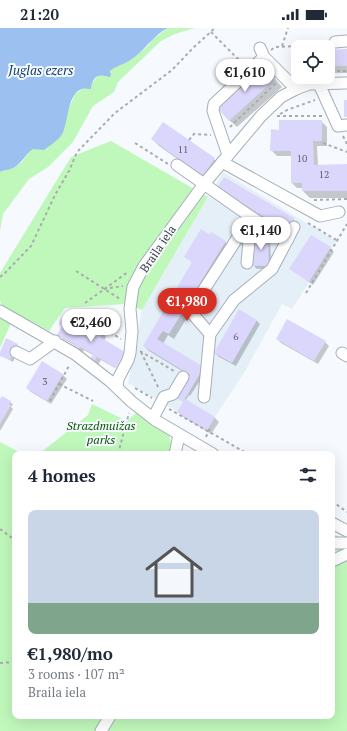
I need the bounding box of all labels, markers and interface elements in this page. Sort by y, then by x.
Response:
text: 21:20 [20,4,59,24]
map controls [291,40,335,84]
button: locate [291,40,335,84]
pin: €1,610 [212,59,278,93]
water label: Juglas ezers [8,61,74,79]
text: €1,610 [225,63,265,81]
house number: 11 [178,143,188,156]
house number: 10 [297,152,307,165]
house number: 12 [319,168,329,181]
pin: €1,140 [228,217,294,251]
text: €1,140 [241,221,281,239]
street label: Braila iela [136,222,179,275]
pin: €1,980 [154,288,220,322]
text: €1,980 [167,292,207,310]
pin: €2,460 [58,309,124,343]
text: €2,460 [71,313,111,331]
house number: 6 [233,330,239,343]
house number: 3 [42,375,48,388]
park label: Strazdmuižas parks [66,418,136,447]
text: 4 homes [28,464,96,487]
icon: filters [297,464,319,486]
icon: home [138,536,210,608]
text: €1,980/mo [28,642,113,665]
text: 3 rooms · 107 m² [28,665,125,683]
text: Braila iela [28,683,86,701]

